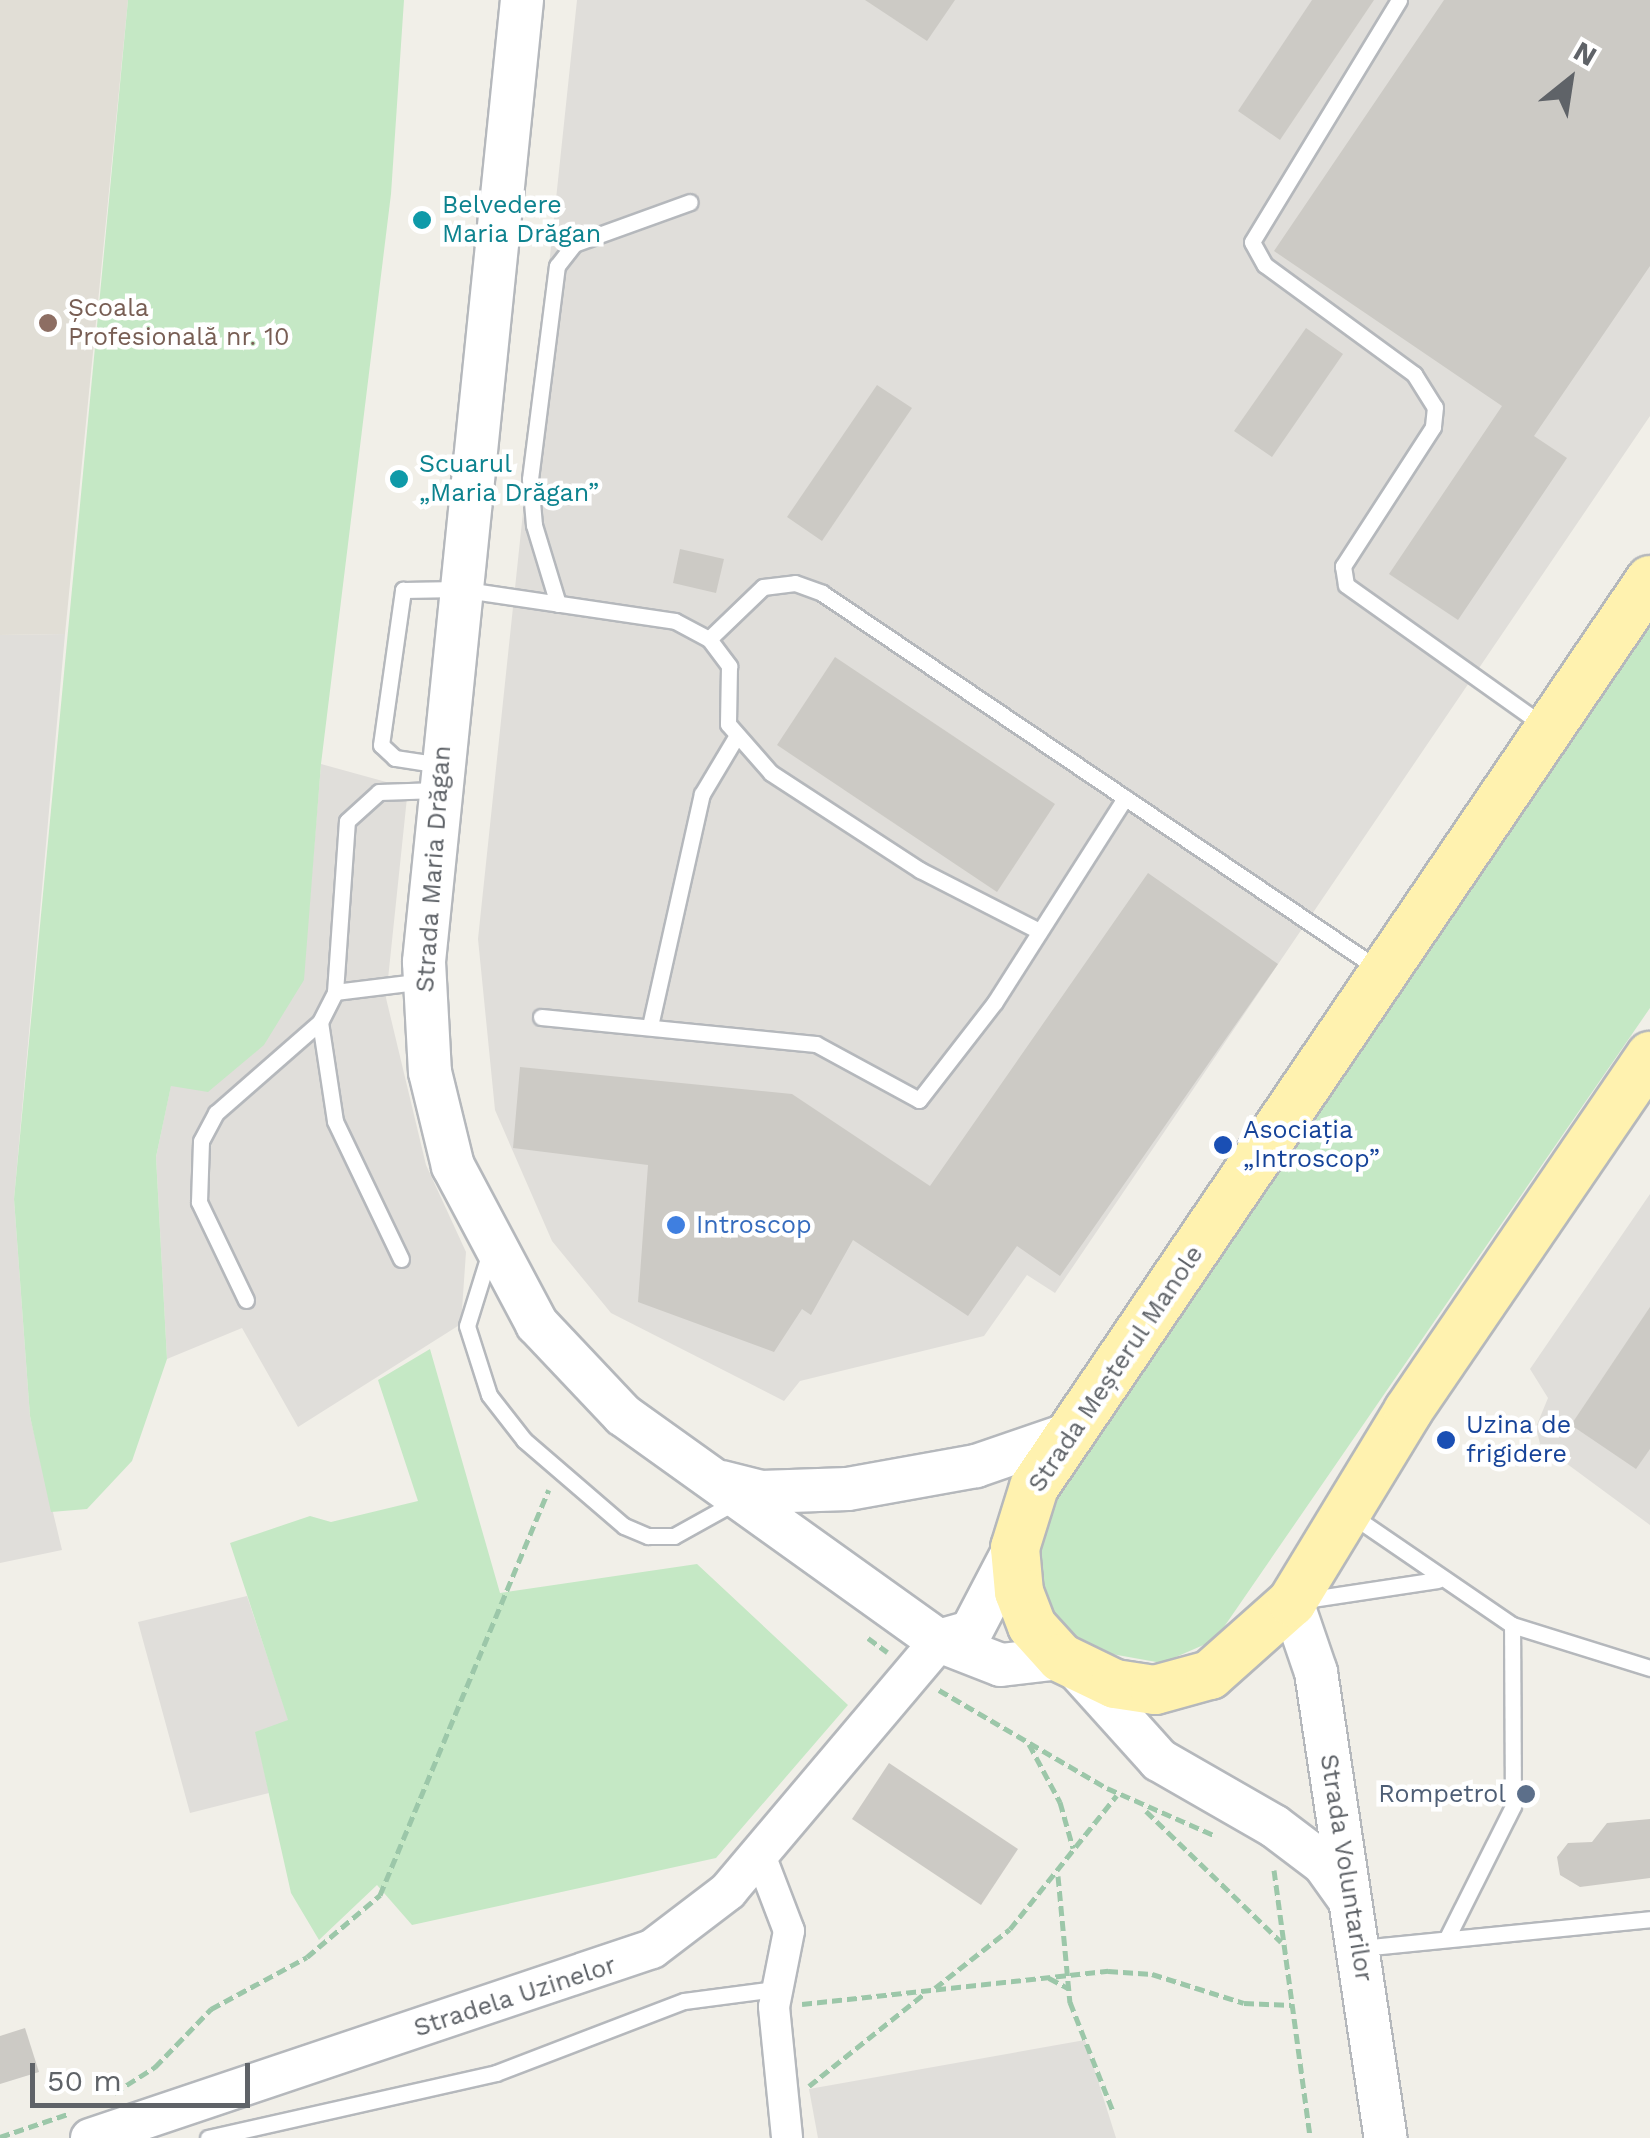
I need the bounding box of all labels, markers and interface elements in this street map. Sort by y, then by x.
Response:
north arrow [1520,30,1620,130]
text: N [1568,34,1602,73]
place label: Belvedere Maria Drăgan [442,191,602,250]
marker: Belvedere Maria Drăgan [411,209,433,231]
place label: Școala Profesională nr. 10 [68,294,291,353]
marker: Școala Profesională nr. 10 [37,312,59,334]
place label: Scuarul „Maria Drăgan” [419,450,600,509]
marker: Scuarul „Maria Drăgan” [388,468,410,490]
street label: Strada Maria Drăgan [410,744,458,994]
place label: Asociația „Introscop” [1243,1116,1380,1175]
marker: Asociația „Introscop” [1212,1134,1234,1156]
place label: Introscop [696,1210,812,1240]
marker: Introscop [665,1214,687,1236]
street label: Strada Meșterul Manole [1022,1239,1210,1499]
place label: Uzina de frigidere [1466,1411,1572,1470]
marker: Uzina de frigidere [1435,1429,1457,1451]
street label: Strada Voluntarilor [1313,1751,1379,1985]
place label: Rompetrol [1378,1779,1506,1809]
marker: Rompetrol [1515,1783,1537,1805]
street label: Stradela Uzinelor [410,1950,620,2044]
scale bar [35,2043,255,2105]
text: 50 m [47,2063,122,2098]

